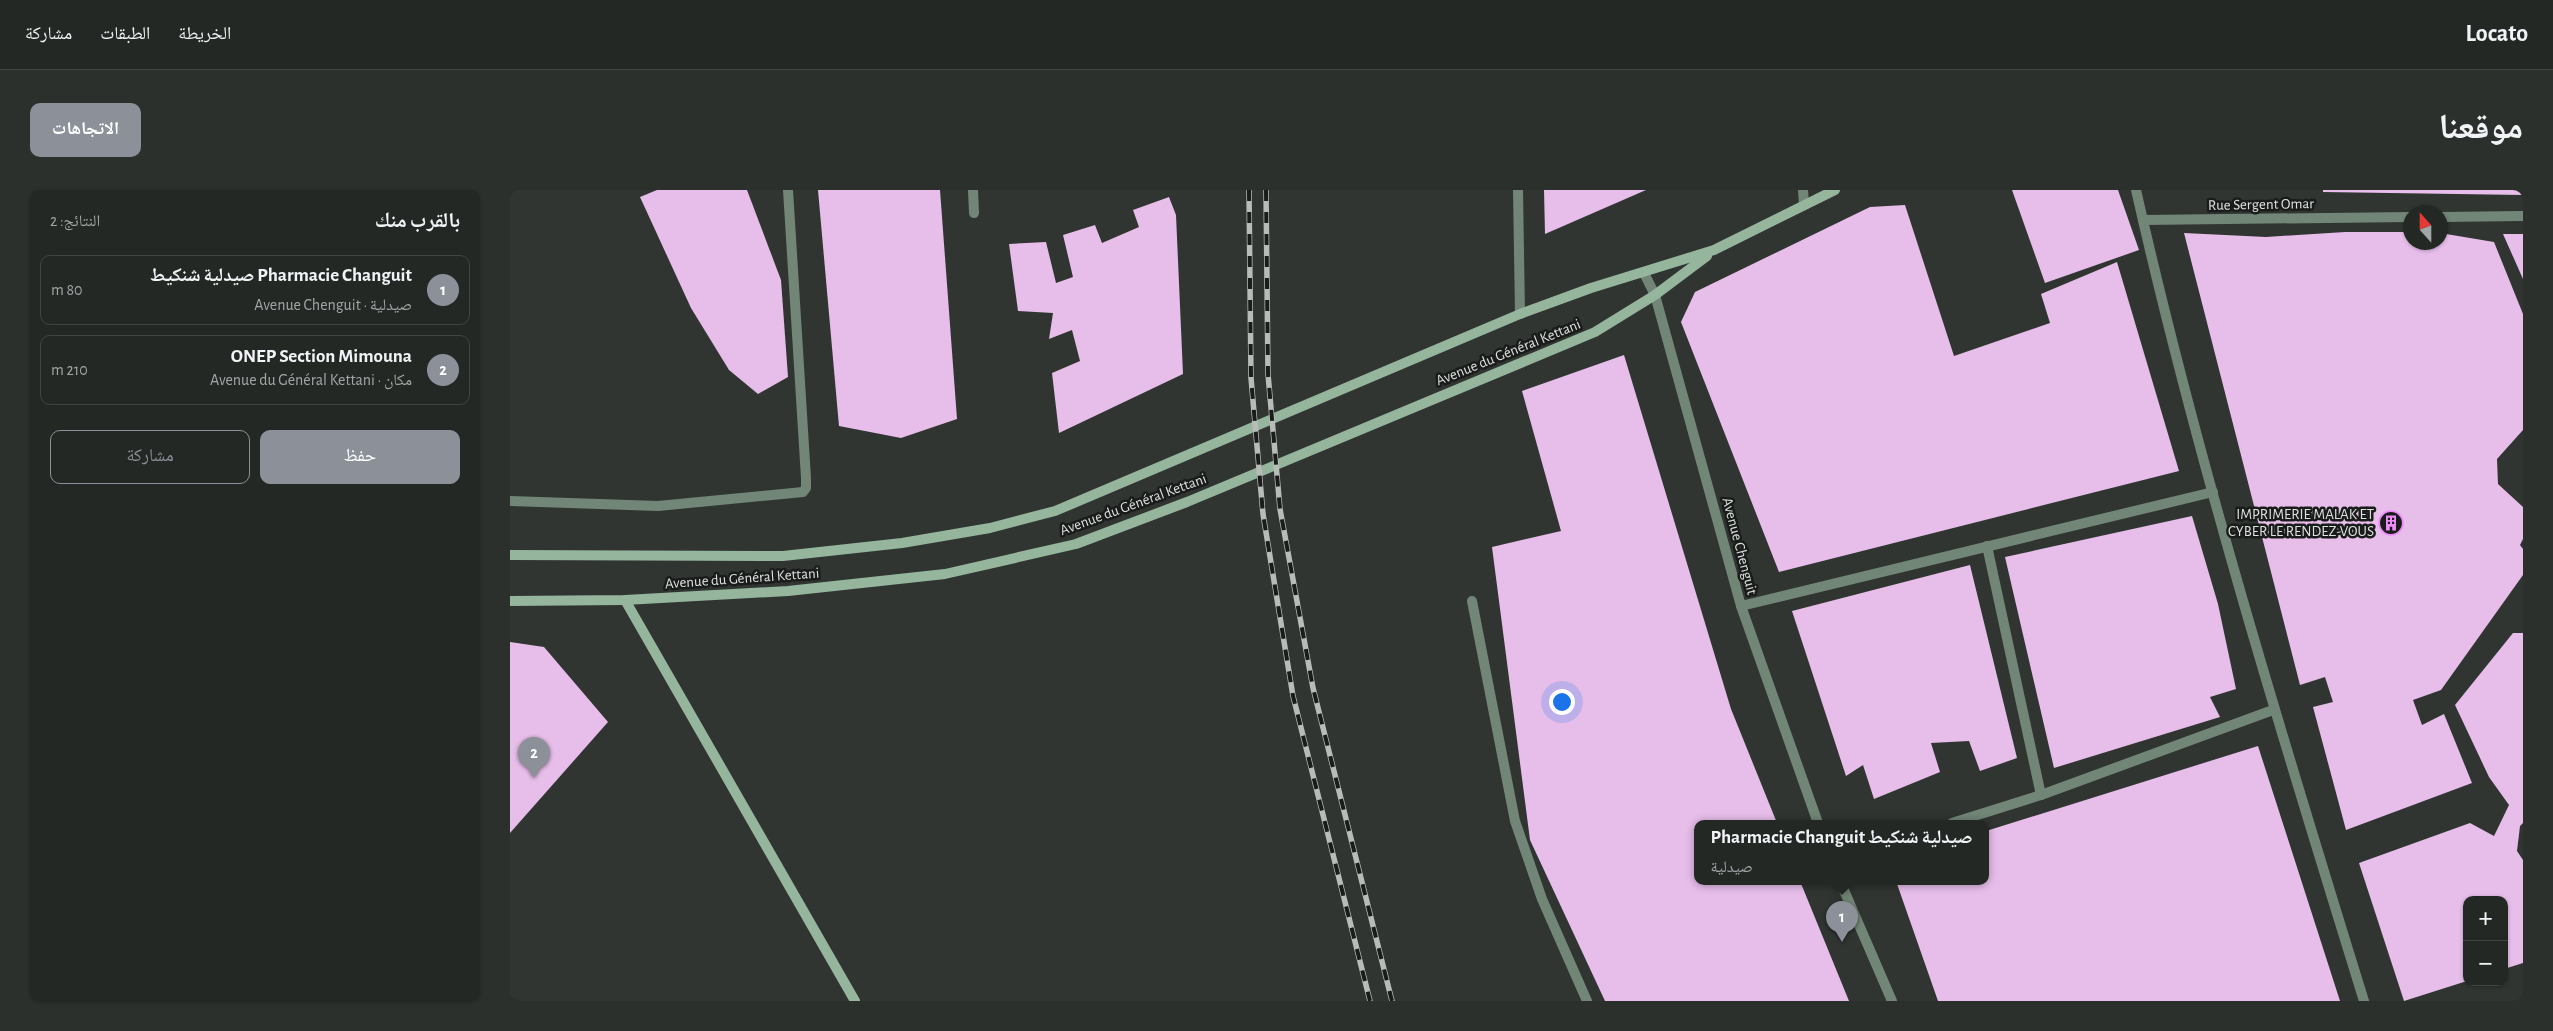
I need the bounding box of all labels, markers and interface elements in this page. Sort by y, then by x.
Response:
text: Locato [2466,22,2528,46]
text: مشاركة [25,25,72,43]
text: الطبقات [100,25,150,43]
text: الخريطة [178,25,231,43]
button: الاتجاهات [30,103,141,157]
text: موقعنا [2438,110,2523,145]
street label: Rue Sergent Omar [2208,196,2314,213]
north arrow [2403,205,2448,250]
text: بالقرب منك [375,210,460,231]
text: النتائج: 2 [50,213,100,229]
text: Pharmacie Changuit صيدلية شنكيط [150,266,412,285]
text: 80 m [51,282,83,298]
text: 1 [440,282,446,298]
text: صيدلية · Avenue Chenguit [254,297,412,313]
street label: Avenue du Général Kettani [1434,317,1583,388]
text: ONEP Section Mimouna [231,347,412,366]
text: 210 m [51,362,88,378]
text: 2 [439,362,447,378]
text: مكان · Avenue du Général Kettani [210,372,412,388]
button: مشاركة [50,430,250,484]
button: حفظ [260,430,460,484]
street label: Avenue du Général Kettani [1058,471,1208,538]
street label: Avenue Chenguit [1719,496,1760,596]
place label: IMPRIMERIE MALAK ET CYBER LE RENDEZ-VOUS [2228,507,2375,539]
building icon: IMPRIMERIE MALAK ET CYBER LE RENDEZ-VOUS [2378,510,2404,536]
street label: Avenue du Général Kettani [664,566,820,591]
your location [1549,689,1575,715]
pin: 2 [518,737,550,778]
popup [1694,820,1989,885]
text: Pharmacie Changuit صيدلية شنكيط [1710,828,1973,847]
text: صيدلية [1710,859,1753,875]
map controls [2463,896,2508,986]
button: + [2463,896,2508,941]
pin: 1 [1826,901,1858,942]
button: − [2463,941,2508,986]

